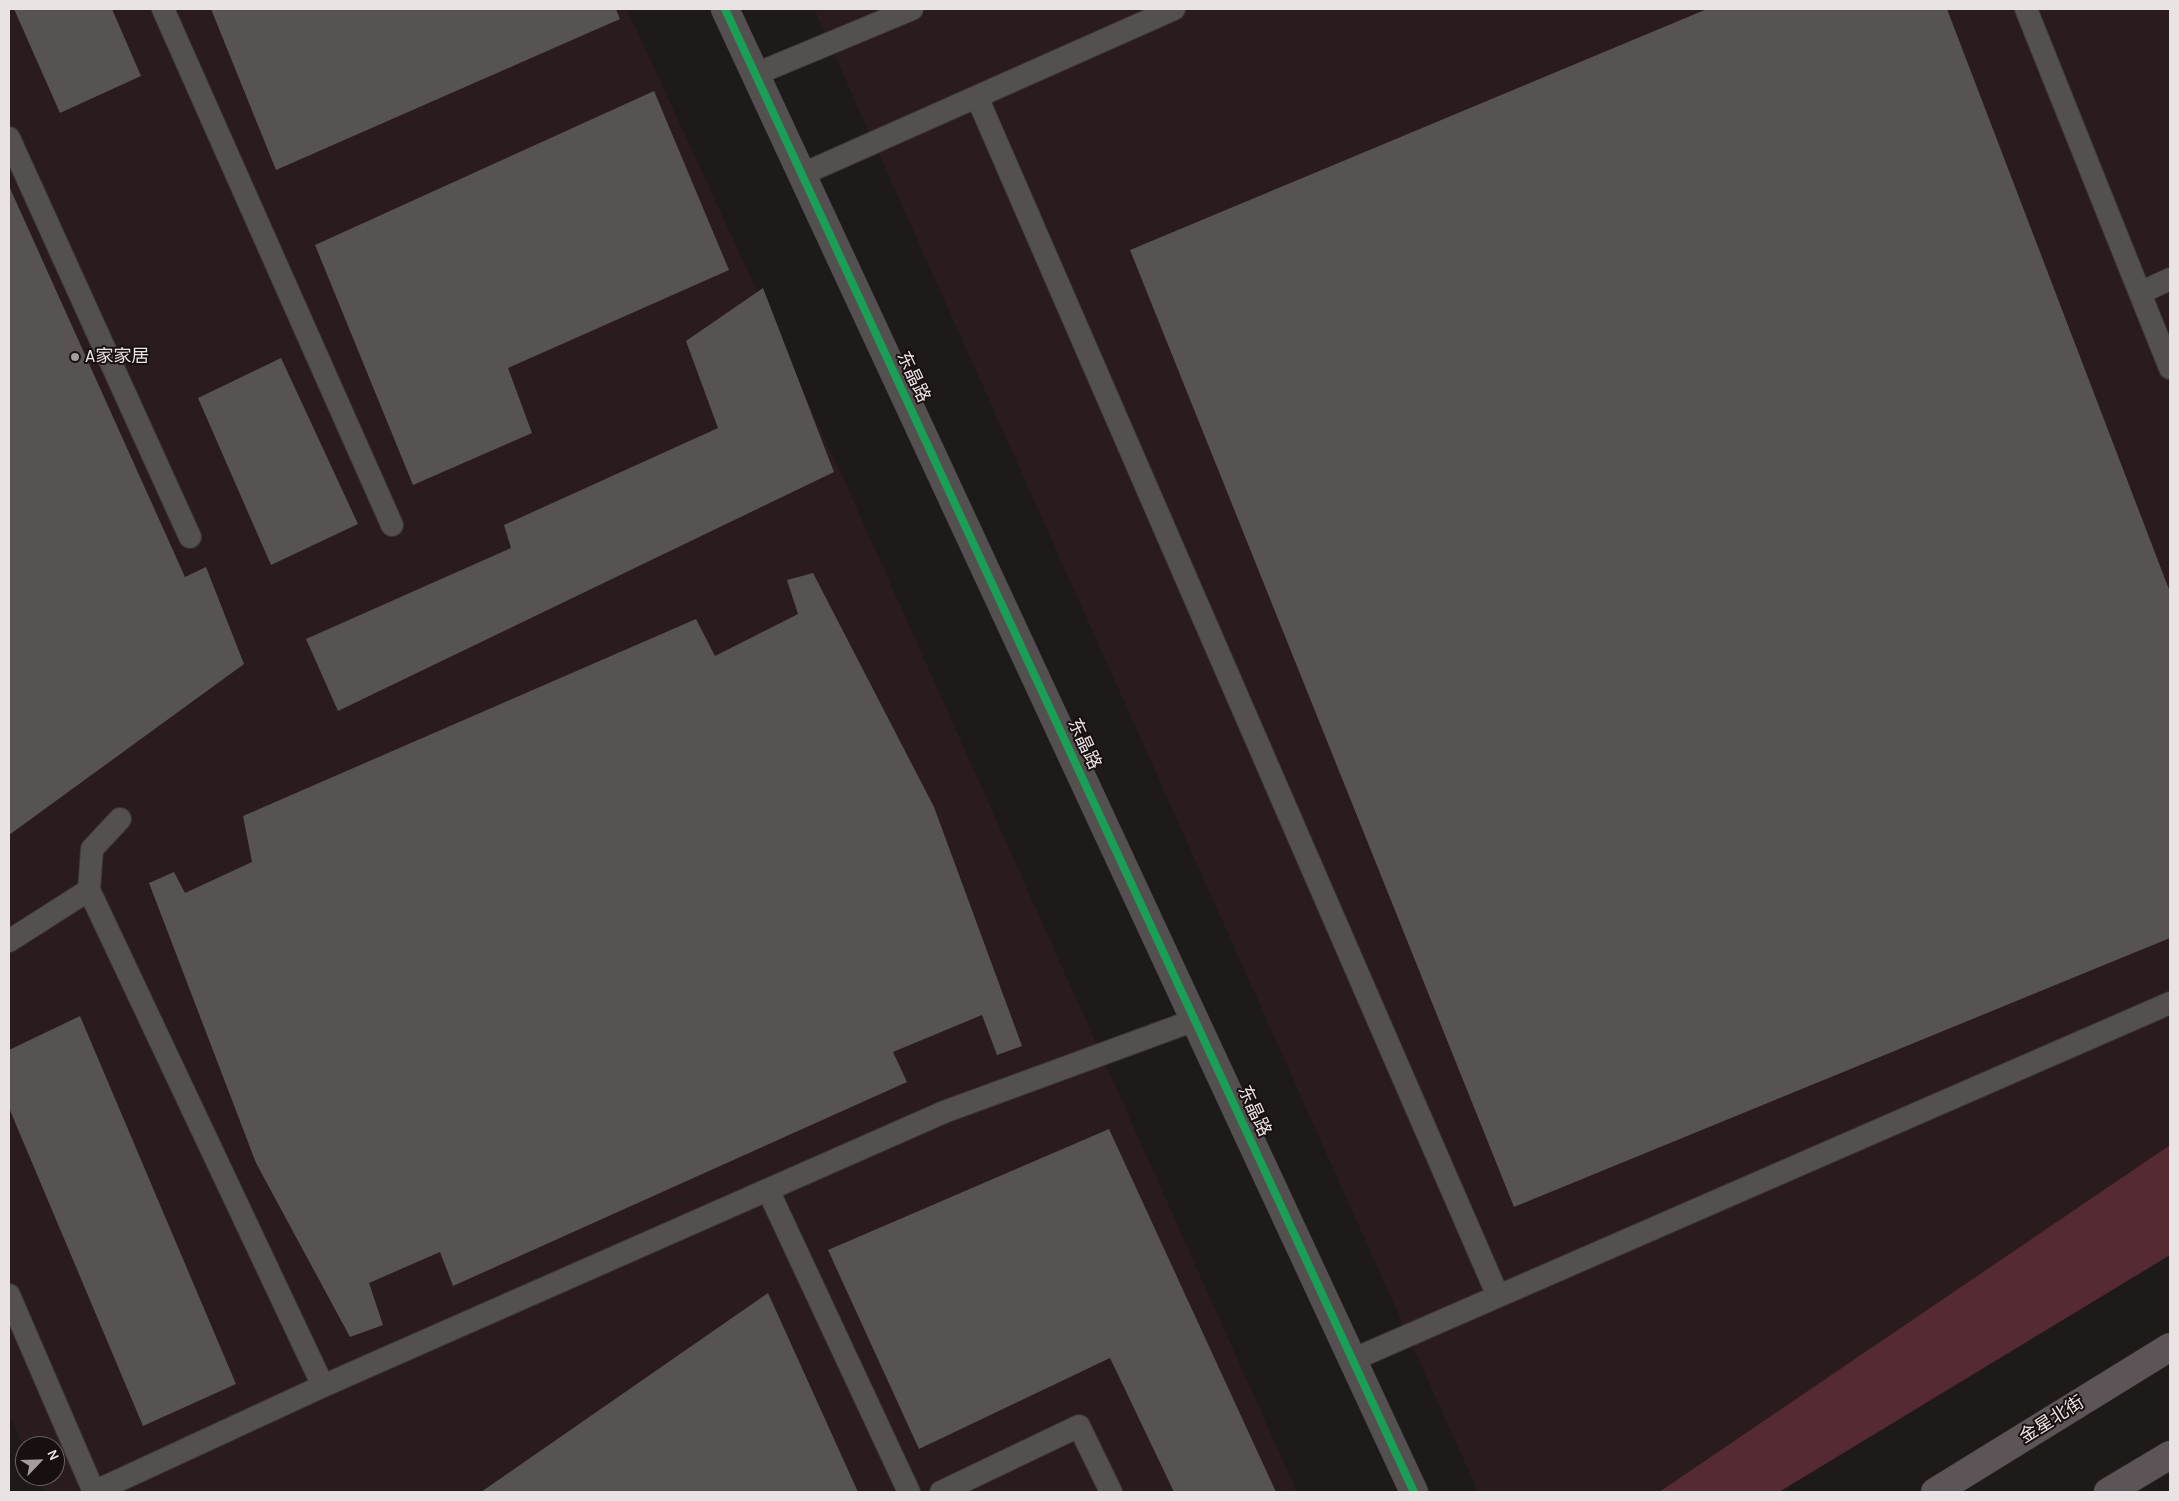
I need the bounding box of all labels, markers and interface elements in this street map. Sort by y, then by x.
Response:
place label: A家家居 [85,346,149,368]
street label: 东晶路 [892,348,934,406]
marker: A家家居 [69,351,81,363]
street label: 东晶路 [1063,715,1105,773]
street label: 东晶路 [1233,1082,1275,1140]
street label: 金星北街 [2016,1392,2088,1448]
north arrow [15,1436,65,1486]
text: N [43,1447,63,1463]

